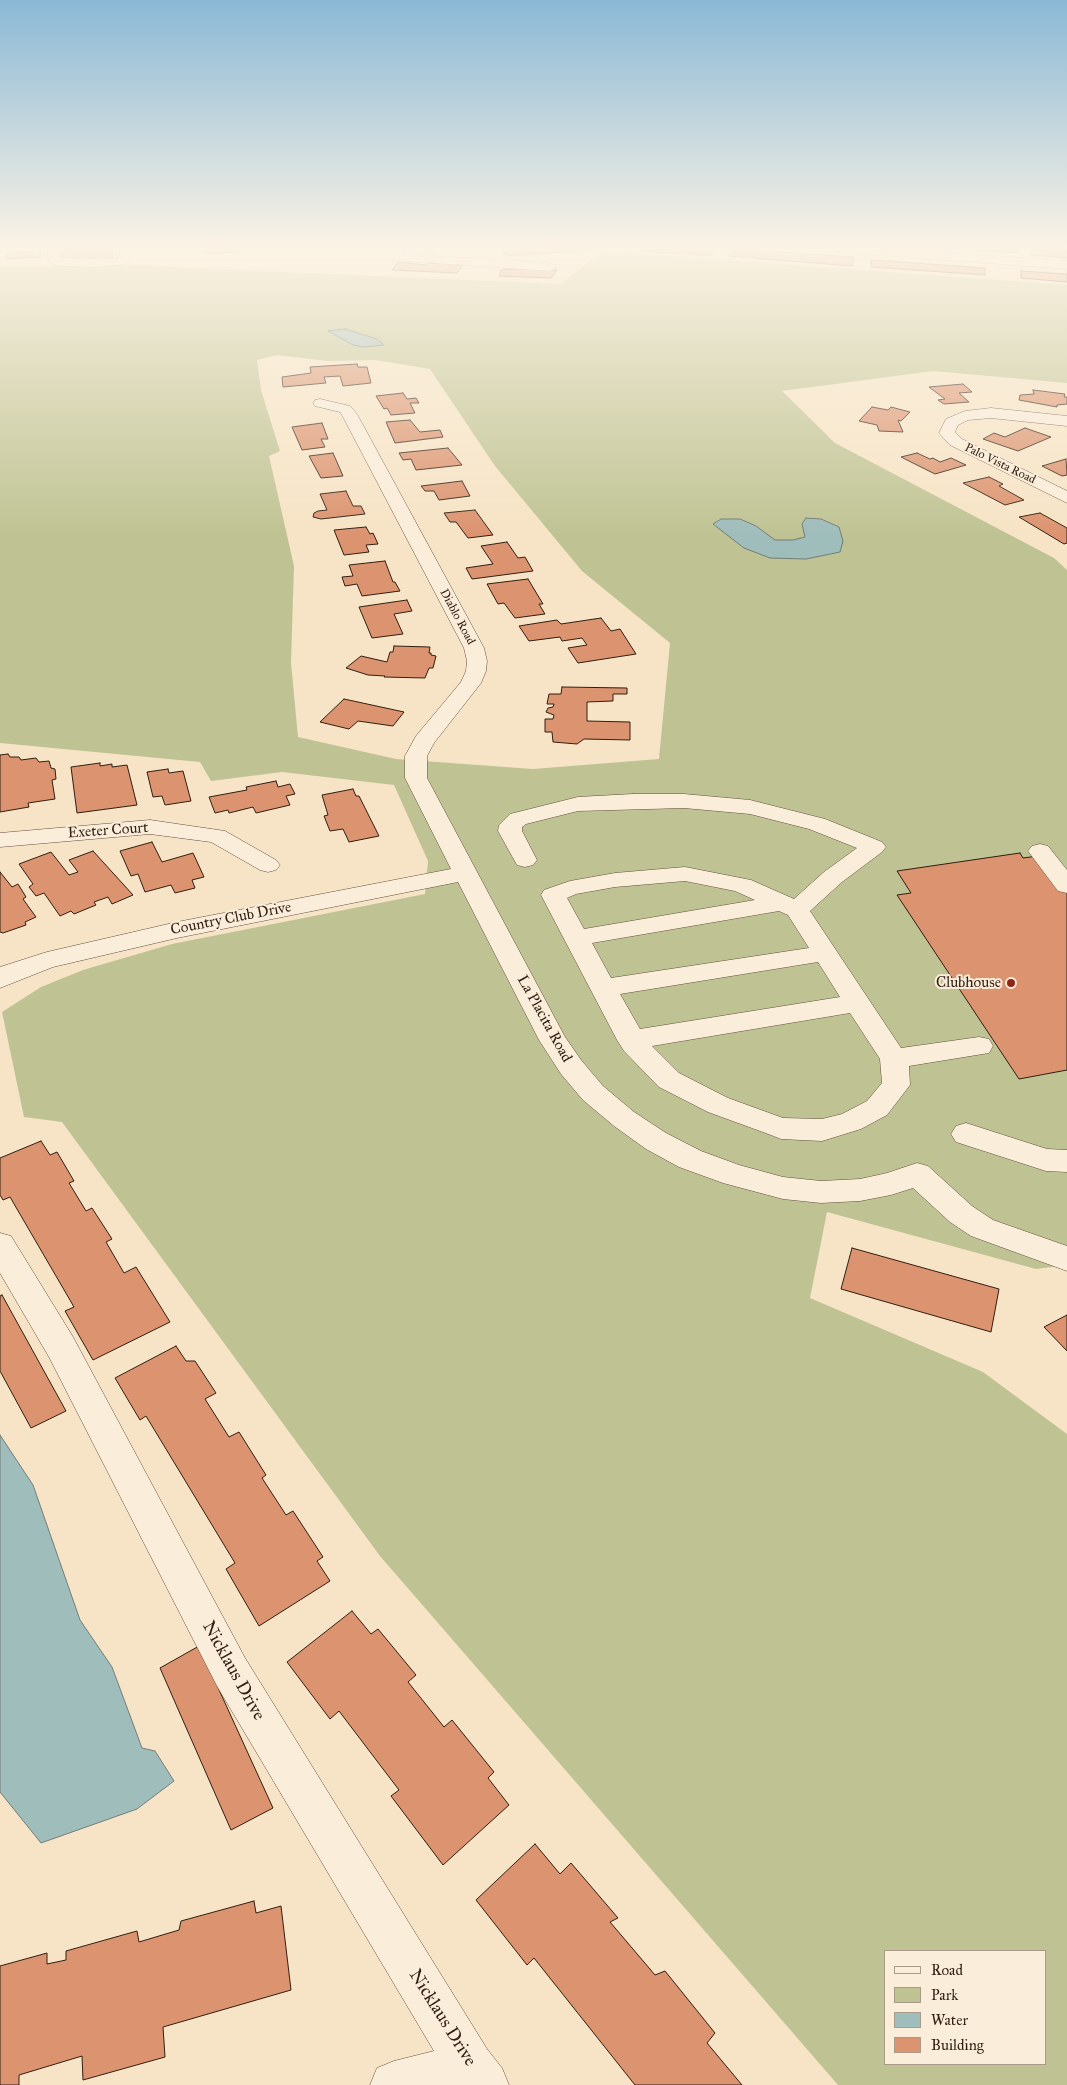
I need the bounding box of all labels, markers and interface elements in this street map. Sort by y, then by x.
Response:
street label: Palo Vista Road [962,441,1038,487]
street label: Diablo Road [436,587,478,647]
street label: Exeter Court [67,819,149,843]
street label: Country Club Drive [169,898,293,940]
street label: La Placita Road [513,972,575,1066]
place label: Clubhouse [936,974,1001,992]
marker: Clubhouse [1005,977,1017,989]
street label: Nicklaus Drive [197,1618,269,1724]
legend [884,1950,1047,2065]
text: Road [931,1961,963,1979]
street label: Nicklaus Drive [404,1966,480,2070]
text: Park [931,1986,958,2004]
text: Water [931,2011,968,2029]
text: Building [931,2036,984,2054]

